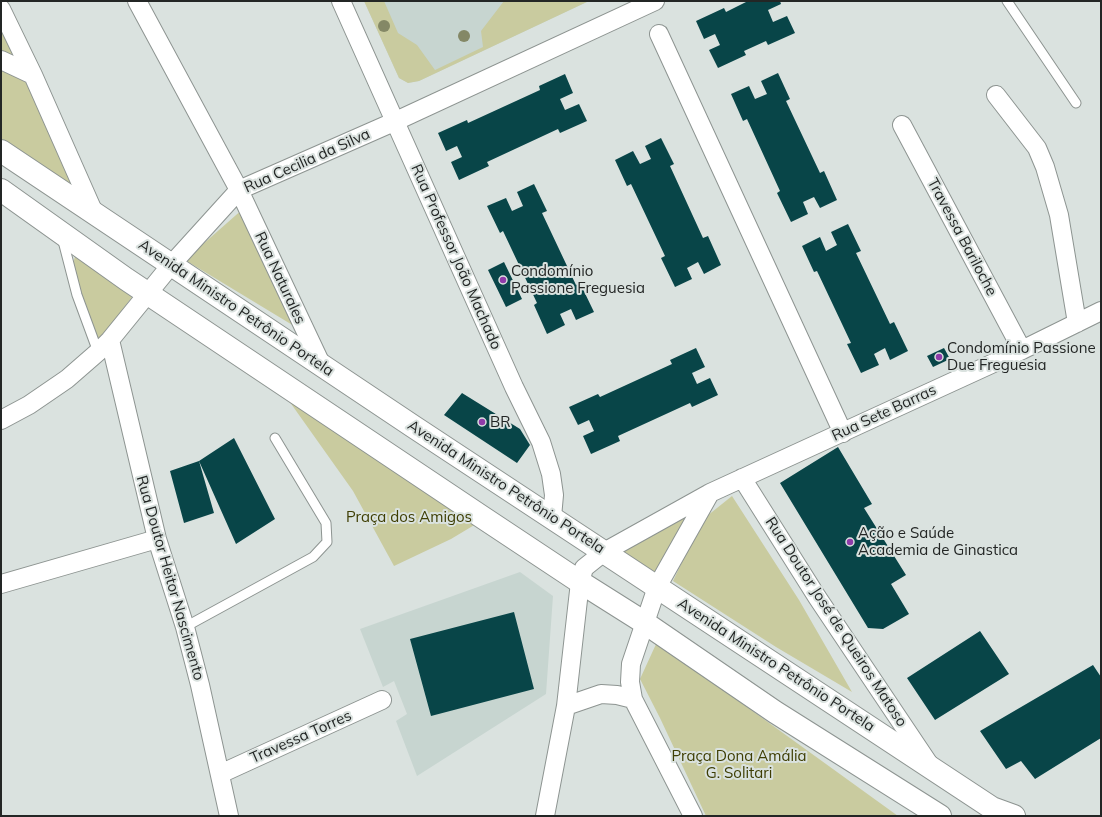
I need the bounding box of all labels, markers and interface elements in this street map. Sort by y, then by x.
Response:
street label: Rua Cecilia da Silva [241,125,373,197]
street label: Rua Professor João Machado [407,162,505,352]
street label: Travessa Bariloche [923,175,1001,299]
street label: Rua Naturales [251,229,309,327]
street label: Avenida Ministro Petrônio Portela [135,236,337,380]
place label: Condomínio Passione Freguesia [511,262,645,297]
marker: Condomínio Passione Freguesia [498,275,508,285]
place label: Condomínio Passione Due Freguesia [947,339,1096,374]
marker: Condomínio Passione Due Freguesia [934,352,944,362]
street label: Rua Sete Barras [829,381,939,445]
place label: BR [490,413,511,431]
street label: Avenida Ministro Petrônio Portela [404,416,608,558]
marker: BR [477,417,487,427]
street label: Rua Doutor Heitor Nascimento [132,473,208,683]
park label: Praça dos Amigos [346,508,472,526]
street label: Rua Doutor José de Queiros Matoso [761,514,911,730]
place label: Ação e Saúde Academia de Ginastica [858,524,1018,559]
marker: Ação e Saúde Academia de Ginastica [845,537,855,547]
street label: Avenida Ministro Petrônio Portela [674,594,878,736]
street label: Travessa Torres [248,707,354,767]
park label: Praça Dona Amália G. Solitari [671,747,807,782]

